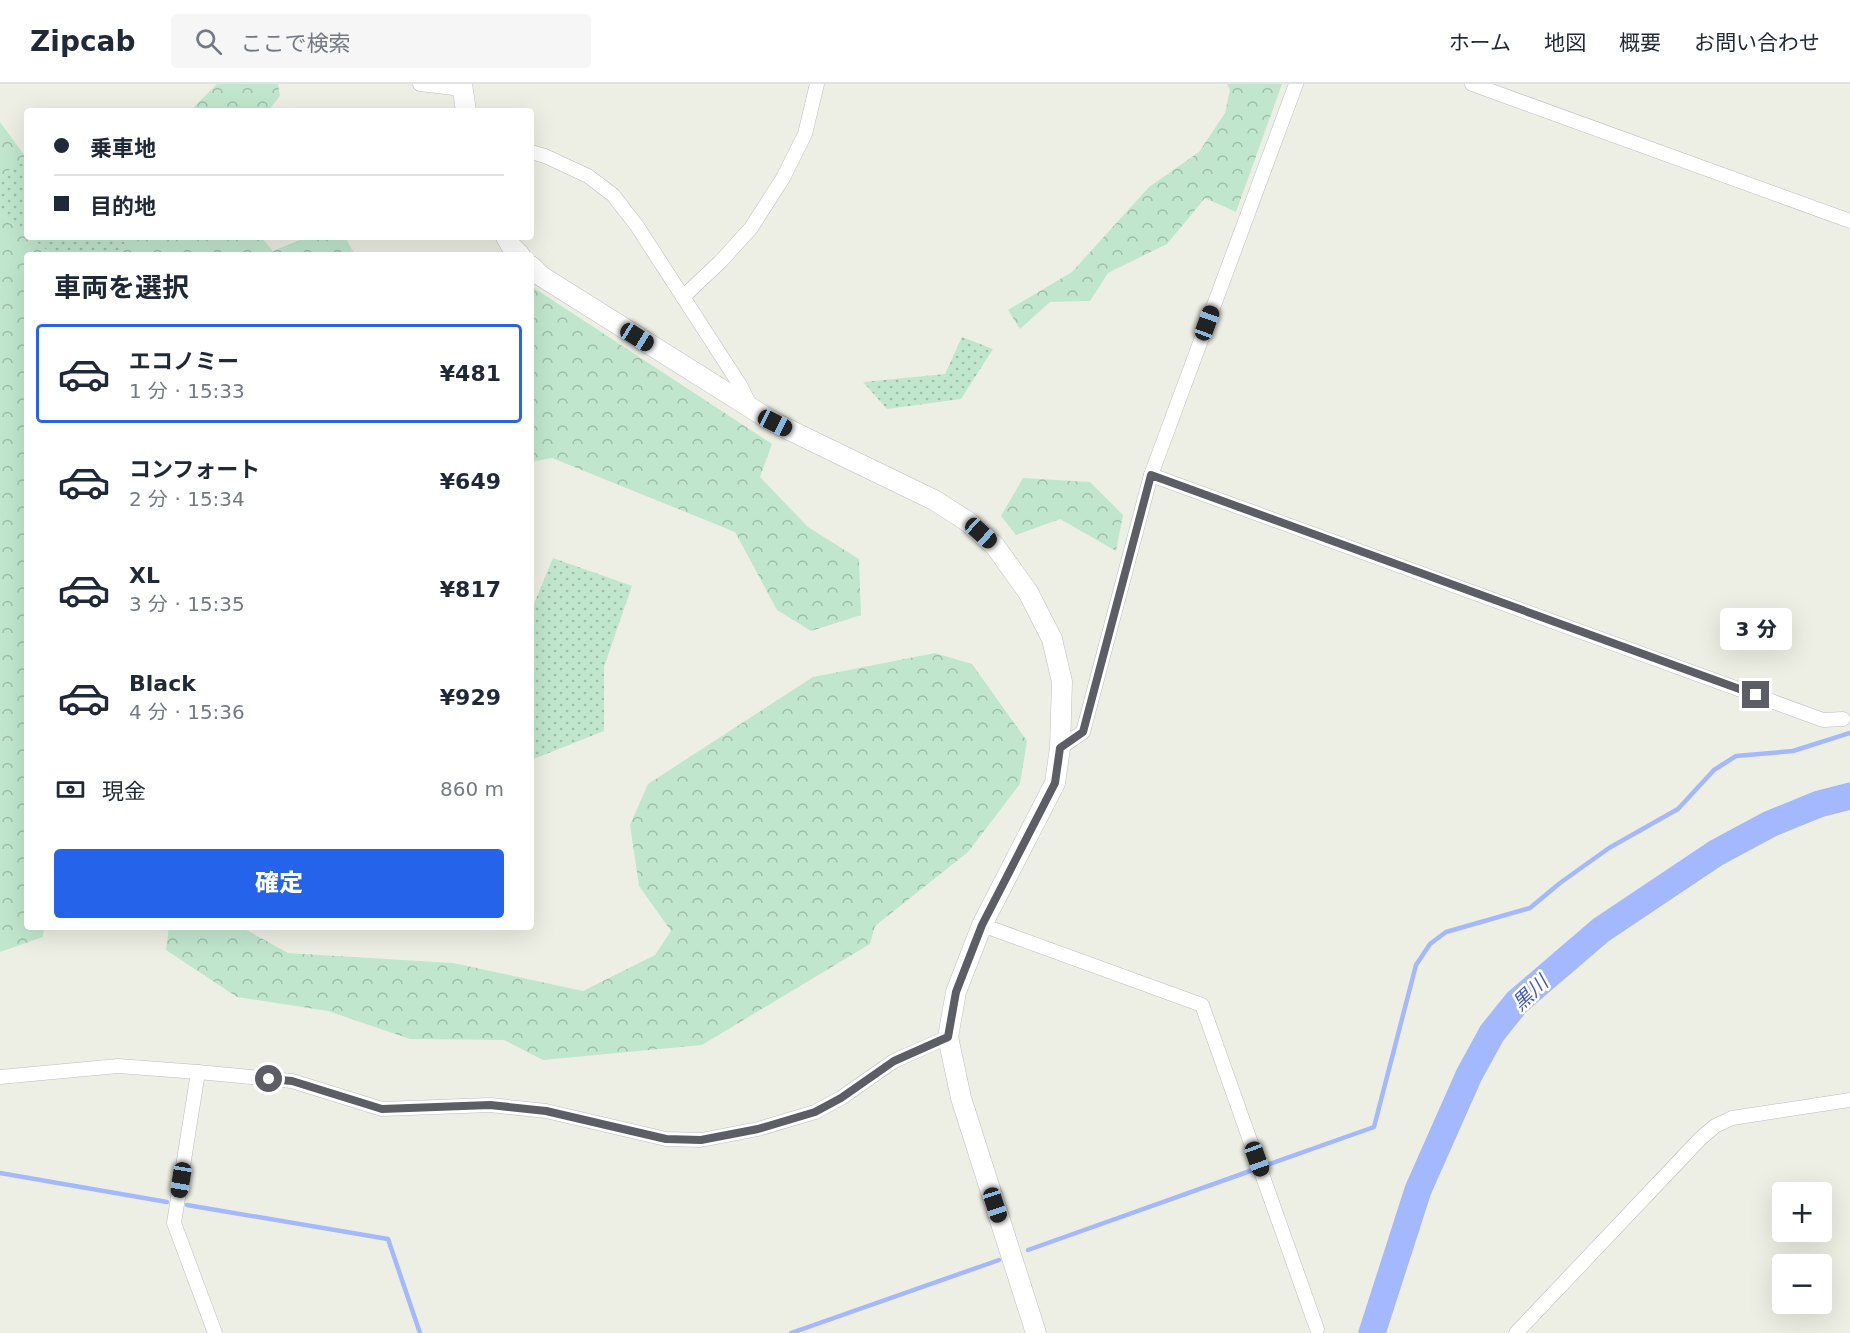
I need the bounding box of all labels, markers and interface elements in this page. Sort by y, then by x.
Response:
search box [171,14,591,68]
text: Zipcab [30,25,135,58]
icon: search [192,25,225,58]
text: ここで検索 [240,31,351,56]
text: ホーム [1449,31,1511,55]
text: 地図 [1544,31,1586,55]
text: 概要 [1619,31,1661,55]
text: お問い合わせ [1694,31,1820,55]
text: 乗車地 [90,136,156,161]
text: 目的地 [90,194,156,219]
text: 車両を選択 [54,272,189,303]
car [1192,303,1222,343]
car [617,320,657,354]
icon: car [57,347,111,401]
text: エコノミー [129,349,239,374]
text: ¥481 [440,361,501,386]
text: 1 分 · 15:33 [129,379,245,403]
car [755,407,795,439]
icon: car [57,455,111,509]
text: コンフォート [129,457,260,482]
text: ¥649 [440,469,501,494]
text: 2 分 · 15:34 [129,487,245,511]
car [962,514,1000,552]
icon: car [57,563,111,617]
text: XL [129,563,160,588]
text: ¥817 [440,577,501,602]
text: 3 分 · 15:35 [129,592,245,616]
callout: 3 分 [1720,608,1792,650]
text: 3 分 [1736,617,1776,641]
icon: car [57,671,111,725]
text: Black [129,671,196,696]
route end [1742,681,1769,708]
text: ¥929 [440,685,501,710]
text: 4 分 · 15:36 [129,700,245,724]
icon: cash [54,773,87,806]
text: 860 m [440,777,504,801]
text: 現金 [102,779,146,804]
button: 確定 [54,849,504,918]
water label: 黒川 [1507,969,1554,1015]
route start [255,1065,282,1092]
car [1242,1139,1272,1179]
car [169,1161,193,1199]
map controls [1772,1182,1832,1314]
button: + [1772,1182,1832,1242]
car [981,1185,1009,1225]
button: − [1772,1254,1832,1314]

